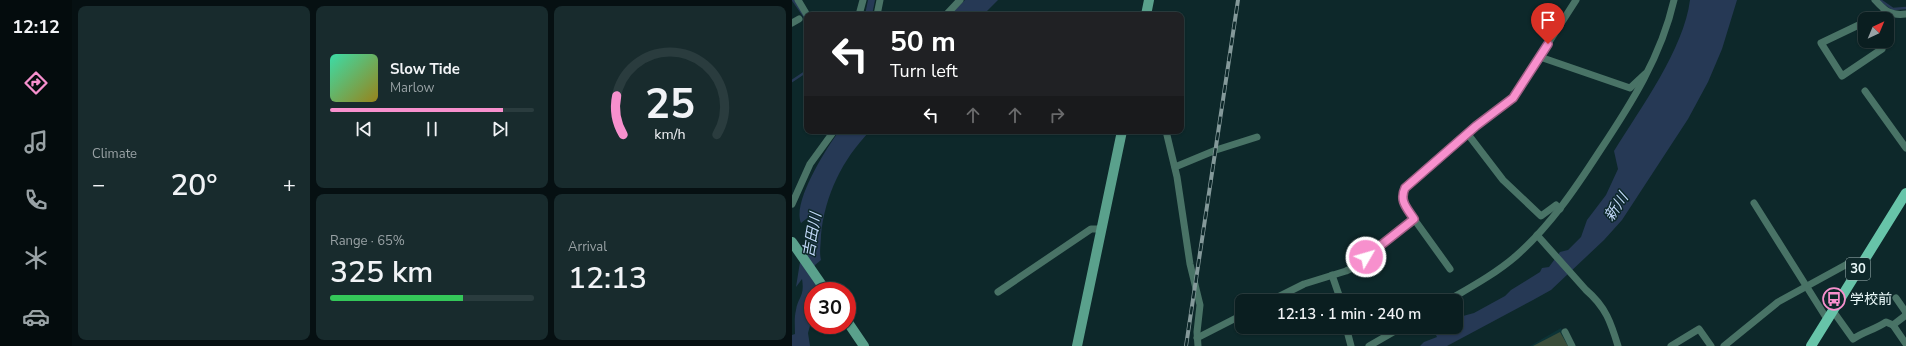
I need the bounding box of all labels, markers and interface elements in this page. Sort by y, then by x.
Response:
pin [1531,3,1565,44]
icon: arrive [1537,9,1559,31]
north arrow [1858,12,1894,48]
map controls [1858,12,1894,48]
text: 12:12 [12,15,60,39]
text: 50 m [890,23,956,61]
icon: left [824,28,876,80]
text: Slow Tide [390,59,460,79]
text: Turn left [890,59,958,83]
icon: directions [22,69,50,97]
text: 25 [645,76,695,133]
text: Marlow [390,79,435,97]
icon: left [920,104,942,126]
icon: ahead [962,104,984,126]
icon: ahead [1004,104,1026,126]
icon: right [1046,104,1068,126]
icon: previous [353,118,375,140]
icon: pause [421,118,443,140]
icon: next [489,118,511,140]
text: km/h [654,124,686,143]
icon: music [22,128,50,156]
text: Climate [92,145,137,163]
text: 20° [170,165,218,206]
text: − [92,170,105,200]
text: + [283,170,296,200]
icon: phone [22,186,50,214]
water label: 新川 [1599,187,1634,225]
water label: 吉田川 [798,209,826,259]
text: Range · 65% [330,232,405,250]
position arrow [1345,236,1387,278]
text: Arrival [568,238,607,256]
icon: climate [22,244,50,272]
text: 325 km [330,252,433,293]
text: 12:13 [568,258,647,299]
road number: 30 [1846,258,1870,280]
speed limit sign: 30 [804,282,856,334]
bus stop icon: 学校前 [1821,286,1847,312]
place label: 学校前 [1850,290,1892,309]
icon: car [22,303,50,331]
text: 12:13 · 1 min · 240 m [1277,304,1421,324]

